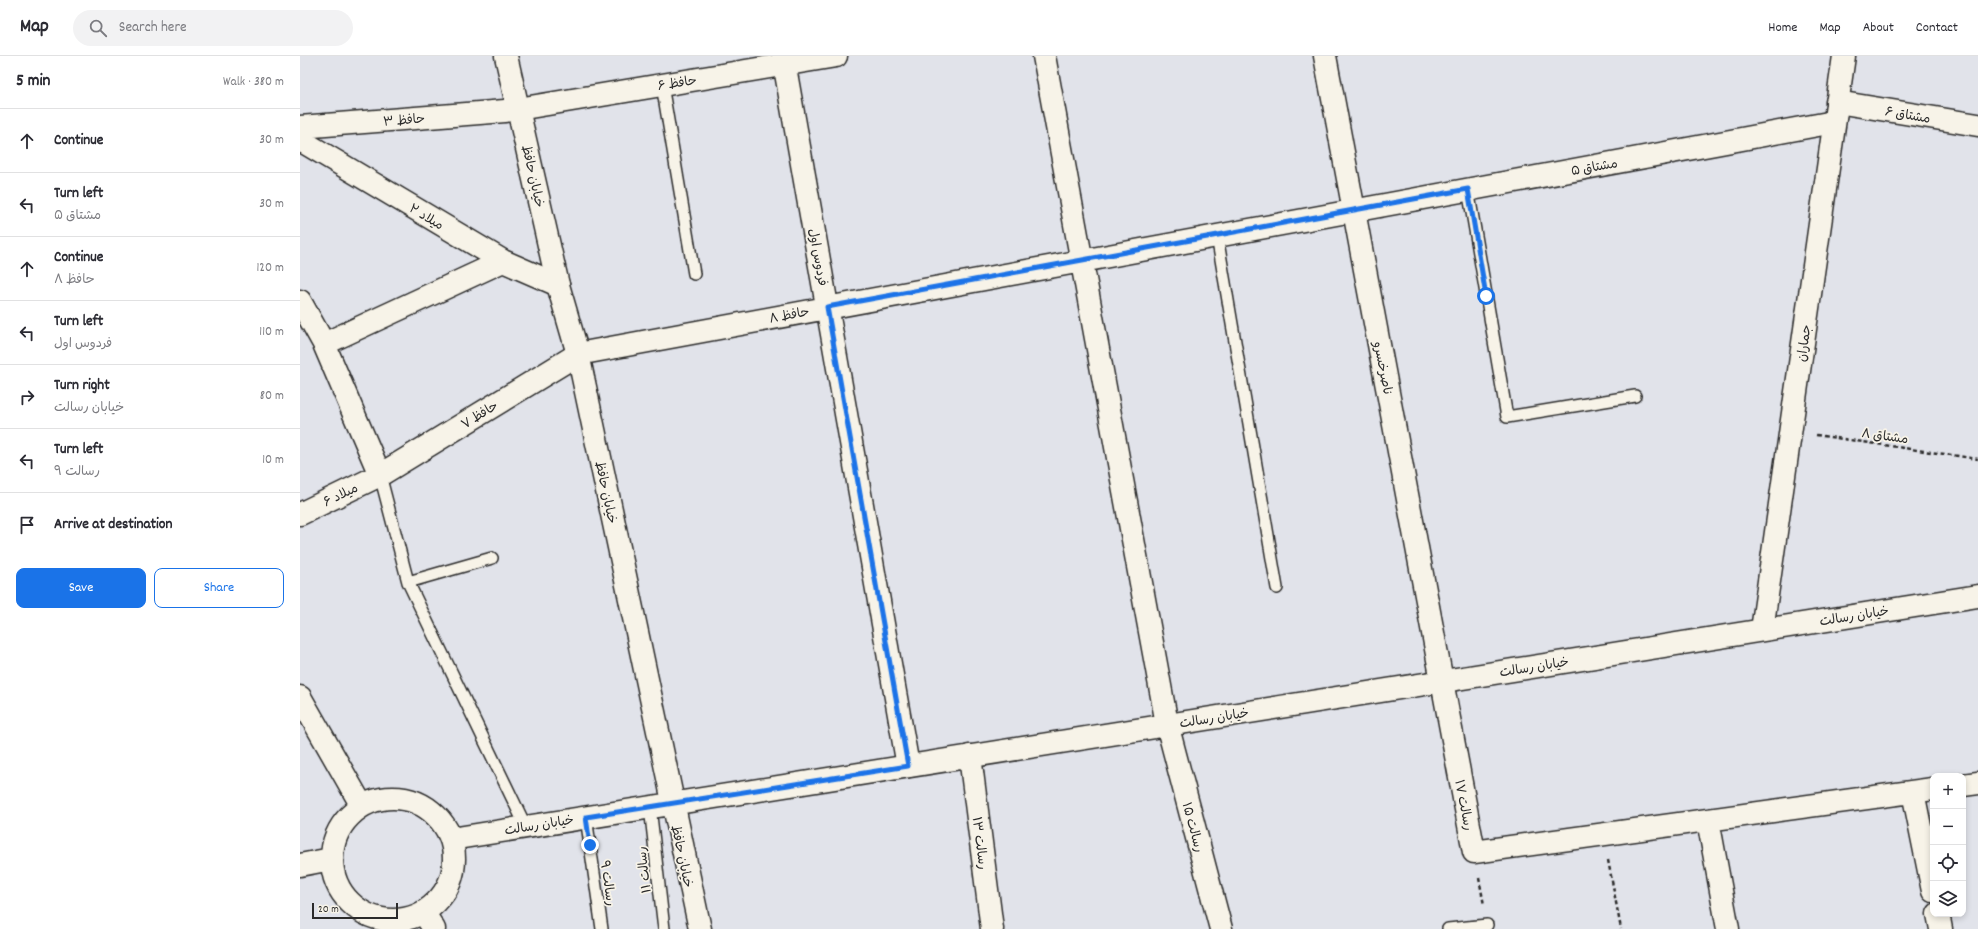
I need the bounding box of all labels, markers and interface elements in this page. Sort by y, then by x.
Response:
search box [73,10,353,46]
text: Map [20,14,49,41]
icon: search [87,17,109,39]
text: Search here [119,17,187,39]
text: Home [1768,18,1797,38]
text: Map [1819,18,1841,38]
text: About [1863,18,1894,38]
text: Contact [1916,18,1958,38]
text: 5 min [16,70,50,94]
street label: حافظ ۶ [656,72,698,97]
text: Walk · 380 m [223,73,284,92]
street label: مشتاق ۶ [1883,103,1932,130]
street label: حافظ ۳ [382,110,426,133]
icon: ahead [16,130,38,152]
text: Continue [54,130,103,152]
text: 30 m [259,131,284,150]
street label: خیابان حافظ [515,143,548,210]
street label: مشتاق ۵ [1570,155,1619,182]
text: Turn left [54,183,103,205]
icon: left [16,194,38,216]
text: 30 m [259,195,284,214]
street label: میلاد ۲ [405,200,447,236]
text: مشتاق ۵ [54,207,101,226]
street label: فردوس اول [802,227,831,288]
text: Continue [54,247,103,269]
icon: ahead [16,258,38,280]
text: 120 m [256,259,284,278]
text: حافظ ۸ [54,271,95,290]
route start [1477,287,1495,305]
street label: حافظ ۸ [768,303,811,330]
text: Turn left [54,311,103,333]
icon: left [16,322,38,344]
text: 110 m [259,323,284,342]
street label: جماران [1793,323,1817,363]
text: فردوس اول [54,335,112,354]
street label: ناصرخسرو [1367,339,1396,397]
text: Turn right [54,375,110,397]
icon: right [16,386,38,408]
text: 80 m [260,387,284,406]
street label: حافظ ۷ [458,397,503,435]
text: خیابان رسالت [54,399,124,418]
street label: مشتاق ۸ [1860,425,1909,450]
text: Turn left [54,439,103,461]
icon: left [16,450,38,472]
text: 10 m [262,451,284,470]
street label: خیابان حافظ [589,459,620,526]
text: رسالت ۹ [54,463,100,482]
street label: میلاد ۶ [320,480,362,513]
icon: arrive [16,514,38,536]
text: Arrive at destination [54,514,172,536]
button: Save [16,568,146,608]
button: Share [154,568,284,608]
street label: خیابان رسالت [1818,603,1891,632]
street label: خیابان رسالت [1498,654,1571,683]
street label: خیابان رسالت [1178,705,1251,734]
map controls [1930,773,1966,917]
button: + [1930,773,1966,809]
street label: رسالت ۱۷ [1448,778,1477,833]
street label: رسالت ۱۵ [1176,800,1207,855]
button: − [1930,809,1966,845]
street label: خیابان رسالت [503,812,576,841]
street label: رسالت ۱۳ [966,816,991,871]
street label: خیابان حافظ [665,823,696,890]
route end [581,836,599,854]
street label: رسالت ۱۱ [633,845,658,894]
button: locate [1930,845,1966,881]
street label: رسالت ۹ [594,859,619,907]
button: layers [1930,881,1966,917]
scale bar [312,901,398,920]
text: 20 m [318,902,339,918]

